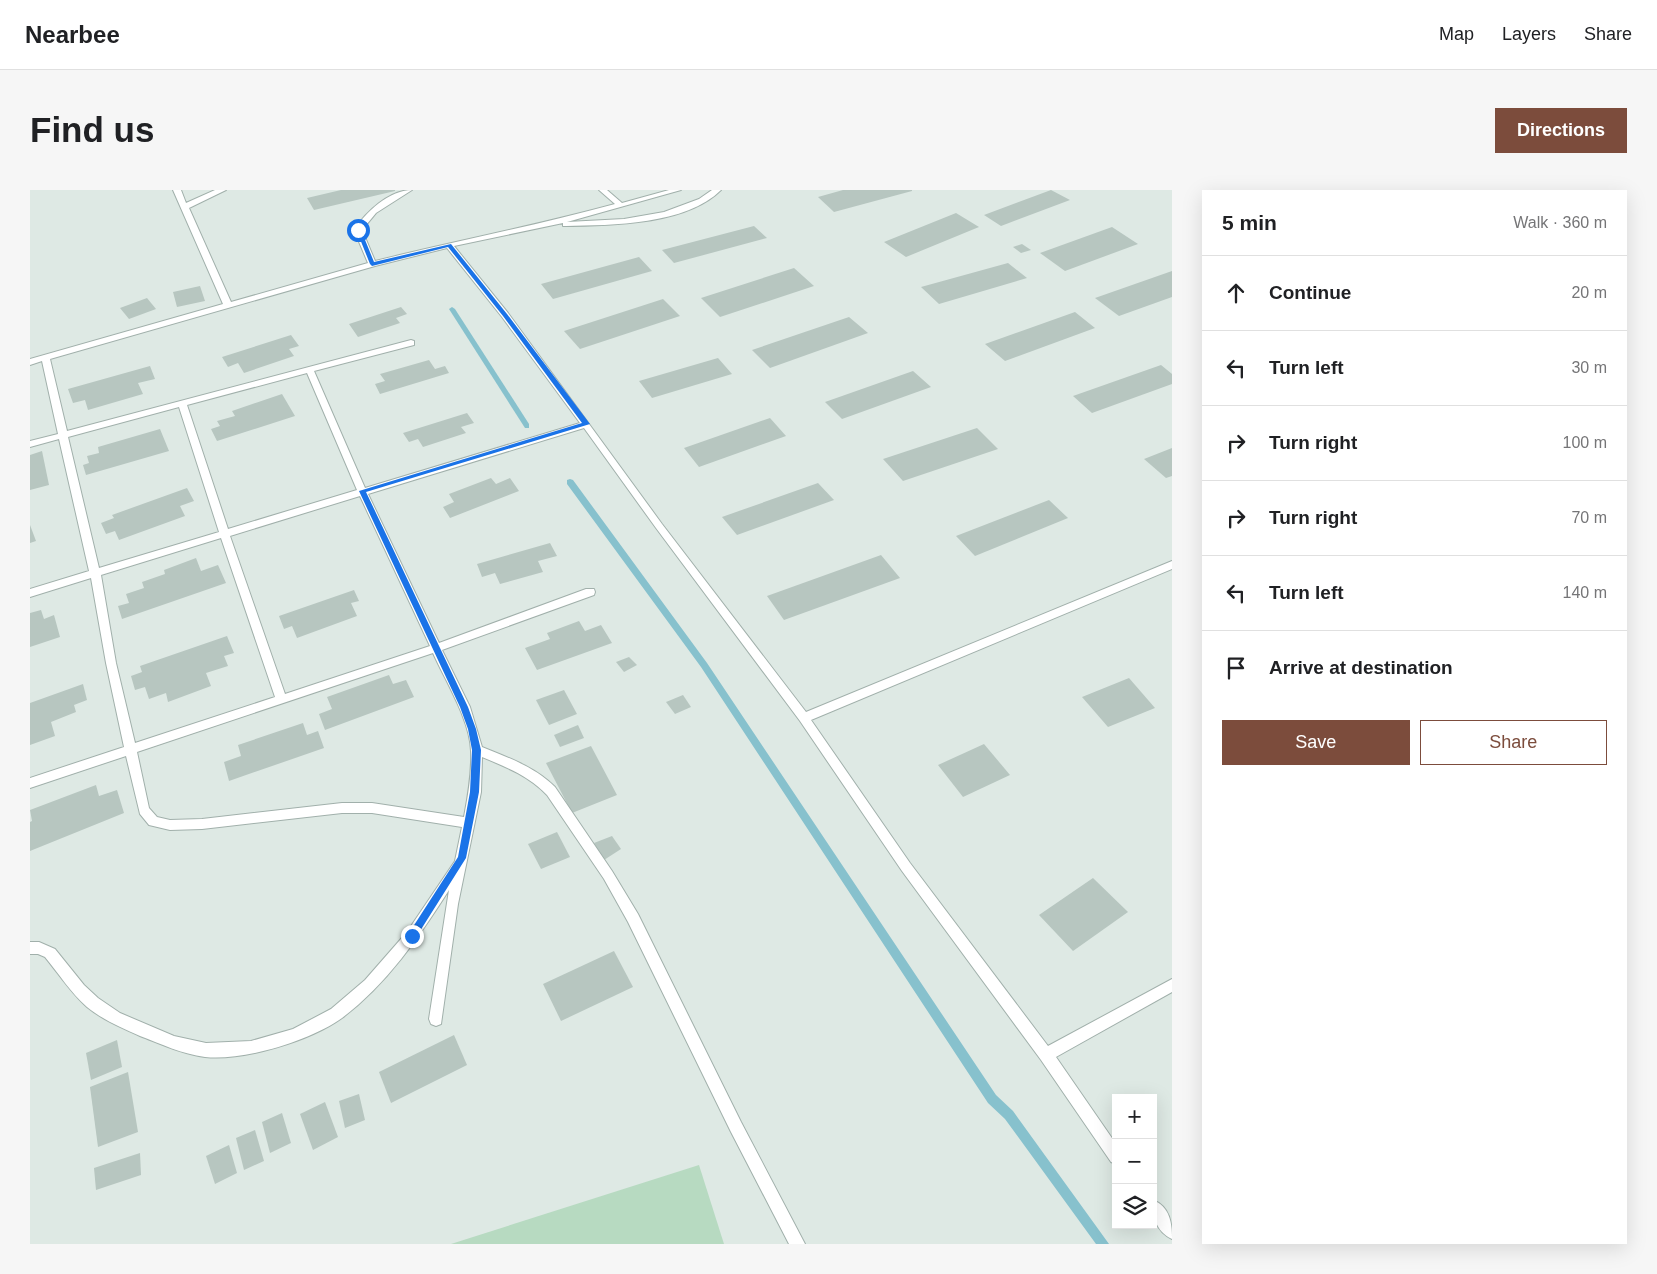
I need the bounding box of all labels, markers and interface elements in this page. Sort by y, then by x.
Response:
text: Nearbee [25,21,120,48]
text: Map [1439,24,1474,44]
text: Layers [1502,24,1556,44]
text: Share [1584,24,1632,44]
button: Directions [1495,108,1627,153]
text: Find us [30,110,154,149]
text: 5 min [1222,211,1277,234]
text: Walk · 360 m [1513,214,1607,231]
route start [347,219,370,242]
icon: ahead [1222,279,1250,307]
text: Continue [1269,282,1351,303]
text: 20 m [1571,284,1607,301]
icon: left [1222,354,1250,382]
text: Turn left [1269,357,1344,378]
text: 30 m [1571,359,1607,376]
icon: right [1222,429,1250,457]
text: Turn right [1269,432,1357,453]
text: 100 m [1563,434,1607,451]
icon: right [1222,504,1250,532]
text: Turn right [1269,507,1357,528]
text: 70 m [1571,509,1607,526]
icon: left [1222,579,1250,607]
text: Turn left [1269,582,1344,603]
text: 140 m [1563,584,1607,601]
icon: arrive [1222,654,1250,682]
text: Arrive at destination [1269,657,1453,678]
button: Save [1222,720,1410,765]
button: Share [1420,720,1607,765]
route end [401,925,424,948]
map controls [1112,1094,1157,1229]
button: + [1112,1094,1157,1139]
button: − [1112,1139,1157,1184]
button: layers [1112,1184,1157,1229]

